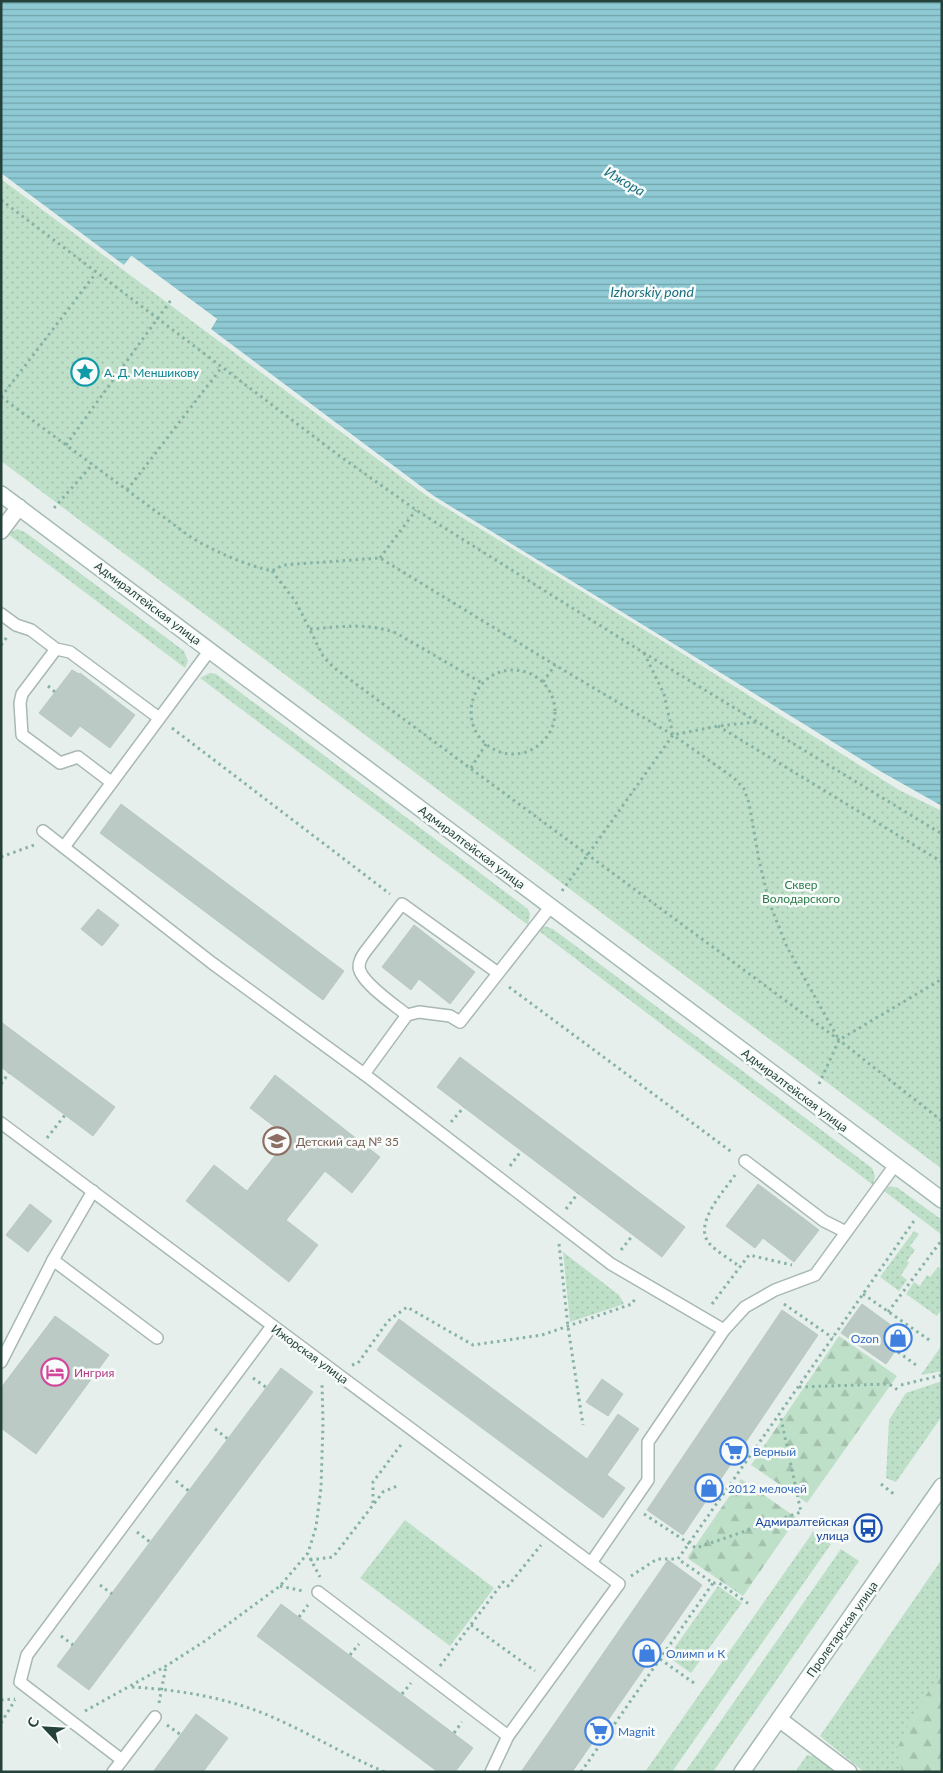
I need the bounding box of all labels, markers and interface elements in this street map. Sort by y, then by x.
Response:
water label: Ижора [602,163,648,199]
water label: Izhorskiy pond [610,283,694,300]
place icon: А. Д. Меншикову [70,357,100,387]
place label: А. Д. Меншикову [104,365,200,380]
street label: Адмиралтейская улица [92,558,204,648]
street label: Адмиралтейская улица [416,802,528,892]
park label: Сквер Володарского [762,877,840,906]
street label: Адмиралтейская улица [739,1045,851,1135]
school or university icon: Детский сад № 35 [262,1126,292,1156]
place label: Детский сад № 35 [296,1134,399,1149]
street label: Ижорская улица [269,1321,351,1387]
shop icon: Ozon [883,1323,913,1353]
place label: Ozon [851,1331,879,1346]
hotel icon: Ингрия [40,1357,70,1387]
place label: Ингрия [74,1365,114,1380]
supermarket icon: Верный [719,1436,749,1466]
place label: Верный [753,1444,796,1459]
shop icon: 2012 мелочей [694,1473,724,1503]
place label: 2012 мелочей [728,1481,807,1496]
bus stop icon: Адмиралтейская улица [853,1513,883,1543]
place label: Адмиралтейская улица [755,1514,849,1543]
street label: Пролетарская улица [803,1578,881,1680]
shop icon: Олимп и К [632,1638,662,1668]
place label: Олимп и К [666,1646,725,1661]
north arrow [20,1703,70,1753]
text: С [23,1714,43,1730]
supermarket icon: Magnit [584,1716,614,1746]
place label: Magnit [618,1724,656,1739]

